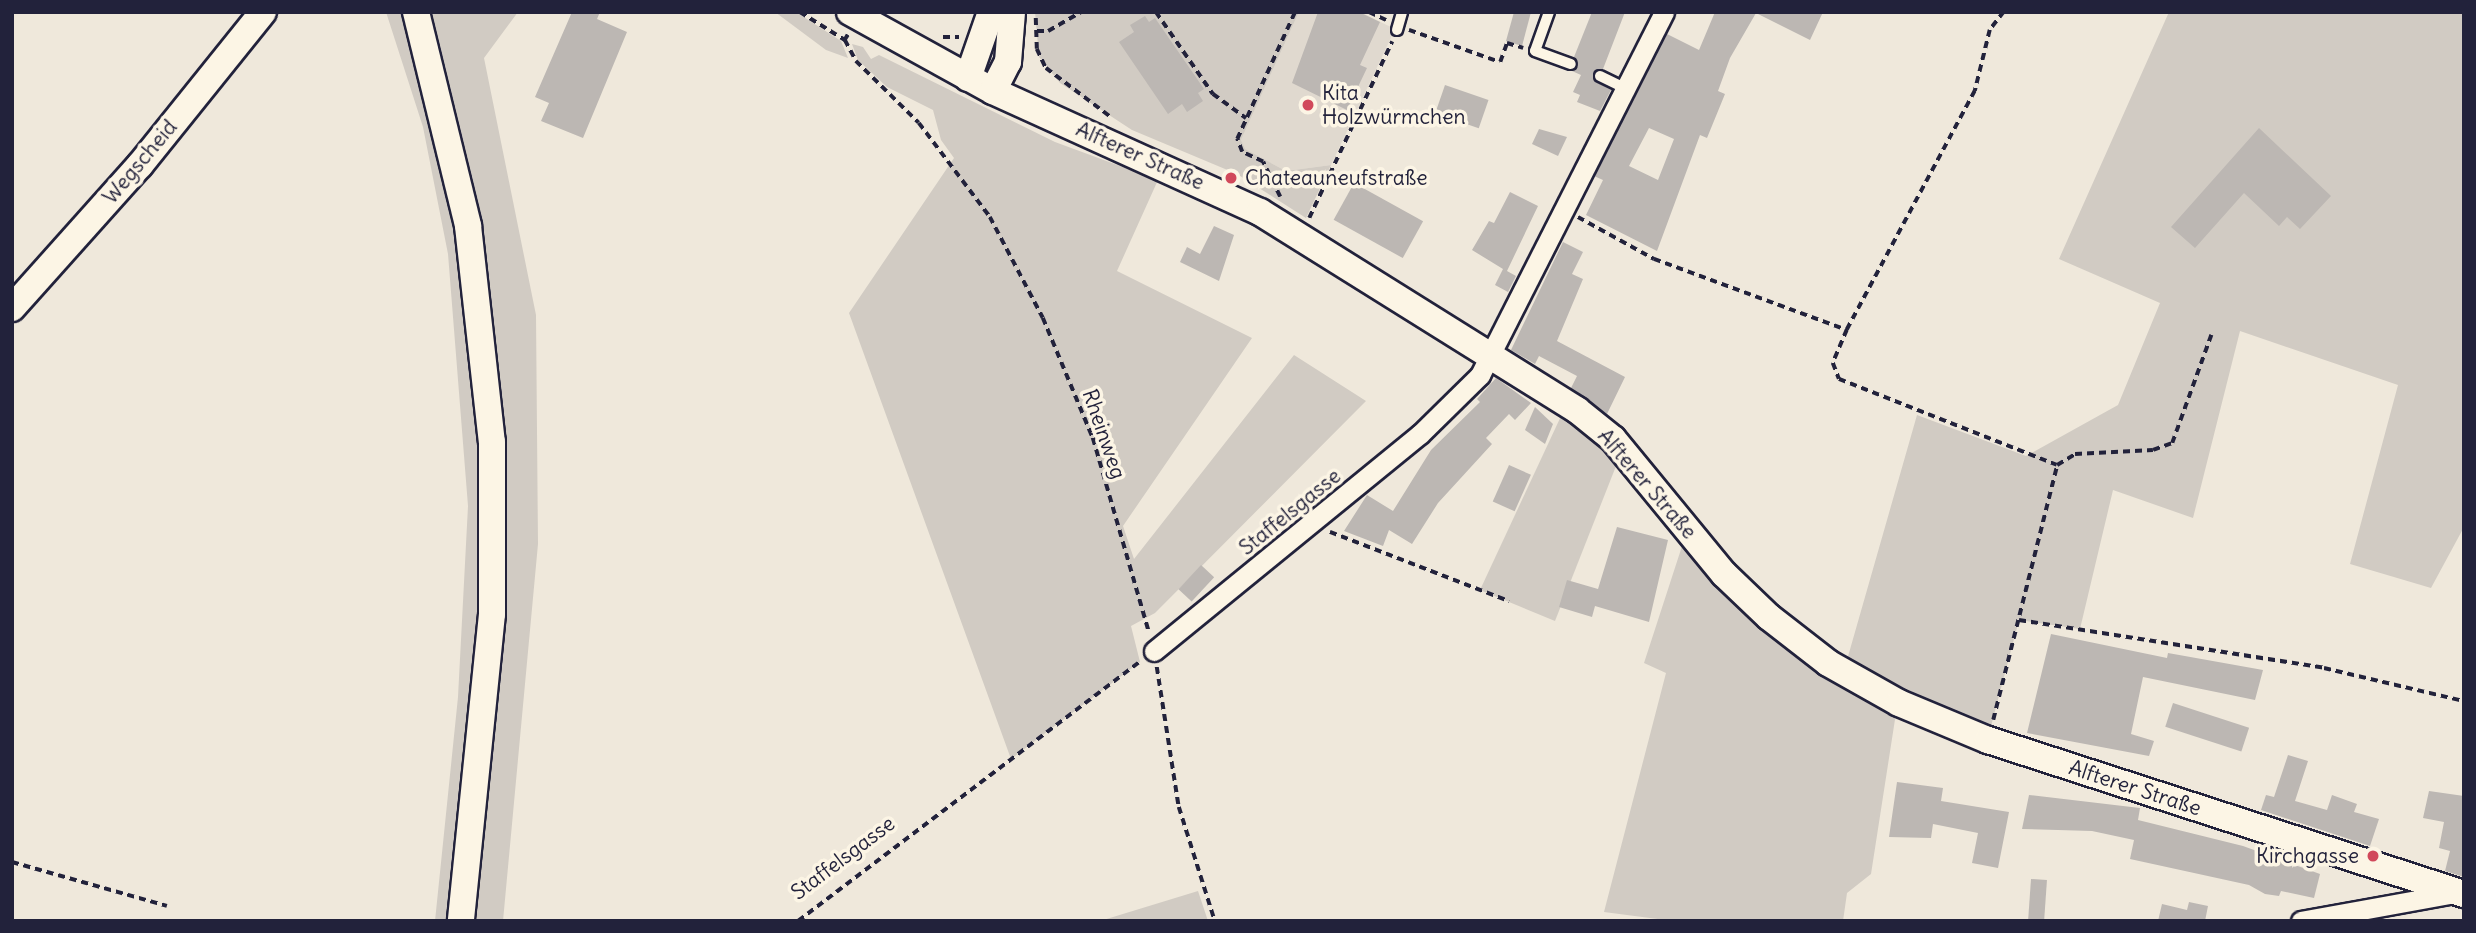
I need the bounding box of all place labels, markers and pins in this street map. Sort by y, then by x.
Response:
place label: Kita Holzwürmchen [1322,80,1466,130]
marker: Kita Holzwürmchen [1300,97,1316,113]
place label: Chateauneufstraße [1245,165,1428,191]
marker: Chateauneufstraße [1223,170,1239,186]
place label: Kirchgasse [2256,843,2359,869]
marker: Kirchgasse [2365,848,2381,864]

